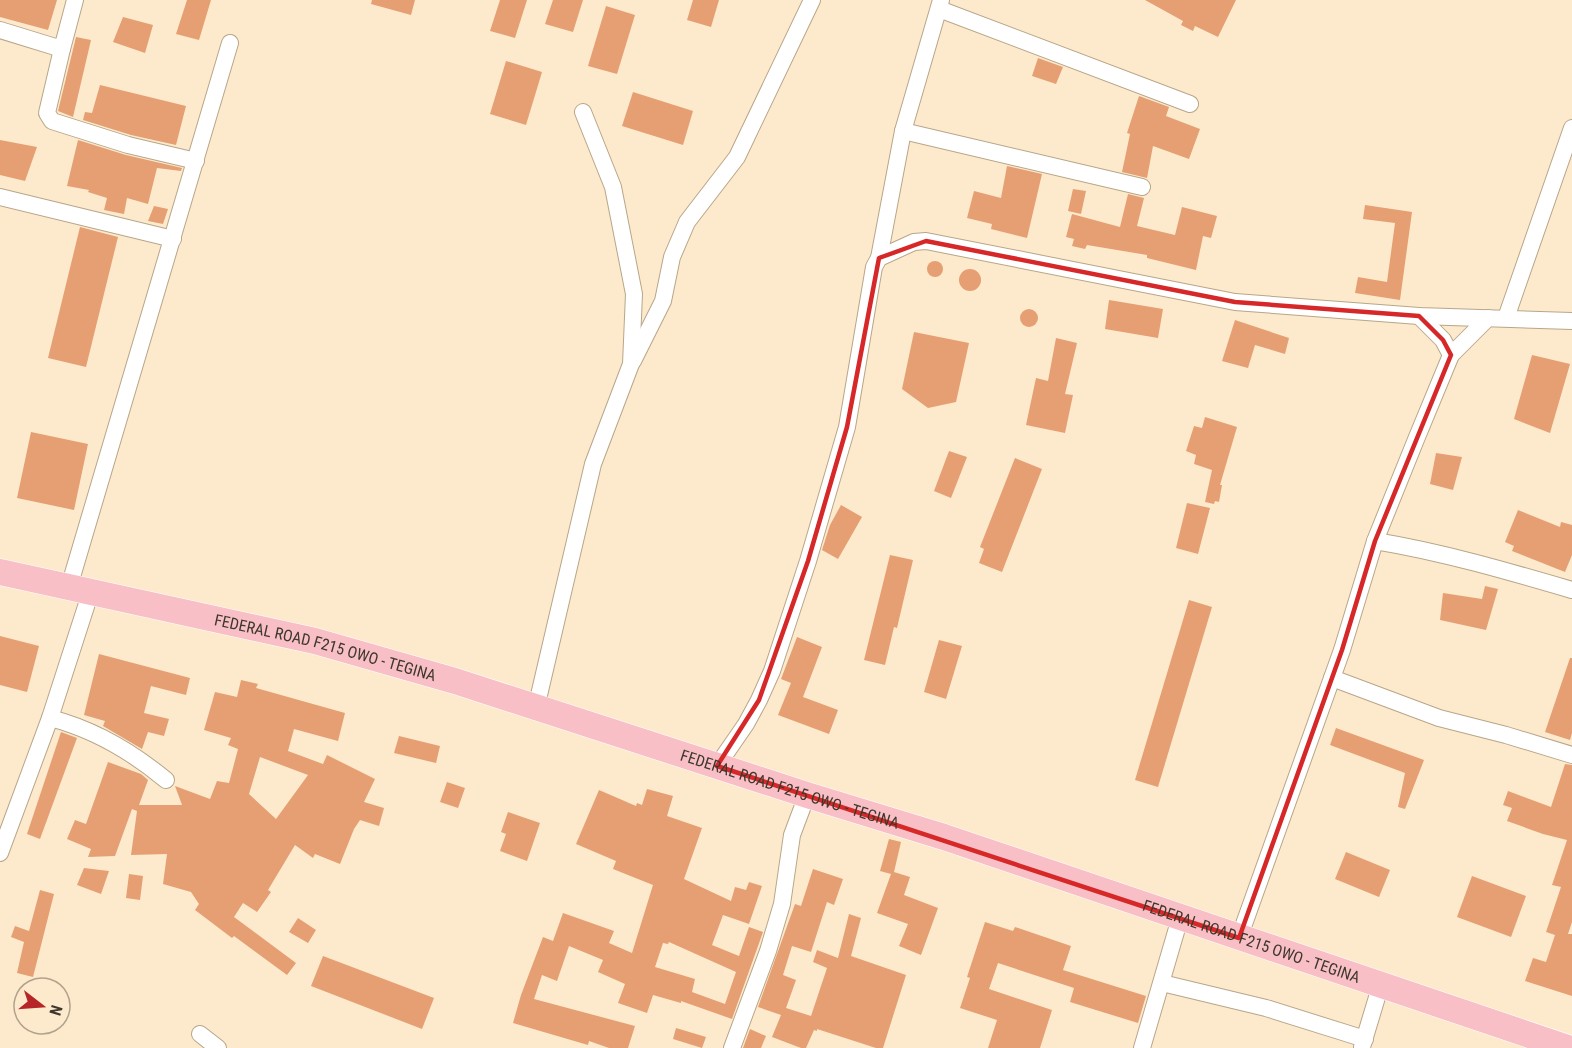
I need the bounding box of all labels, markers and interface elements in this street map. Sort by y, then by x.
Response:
street label: FEDERAL ROAD F215 OWO - TEGINA [213,610,438,685]
street label: FEDERAL ROAD F215 OWO - TEGINA [678,745,902,832]
street label: FEDERAL ROAD F215 OWO - TEGINA [1140,895,1363,987]
north arrow [12,976,72,1036]
text: N [45,1003,66,1018]

